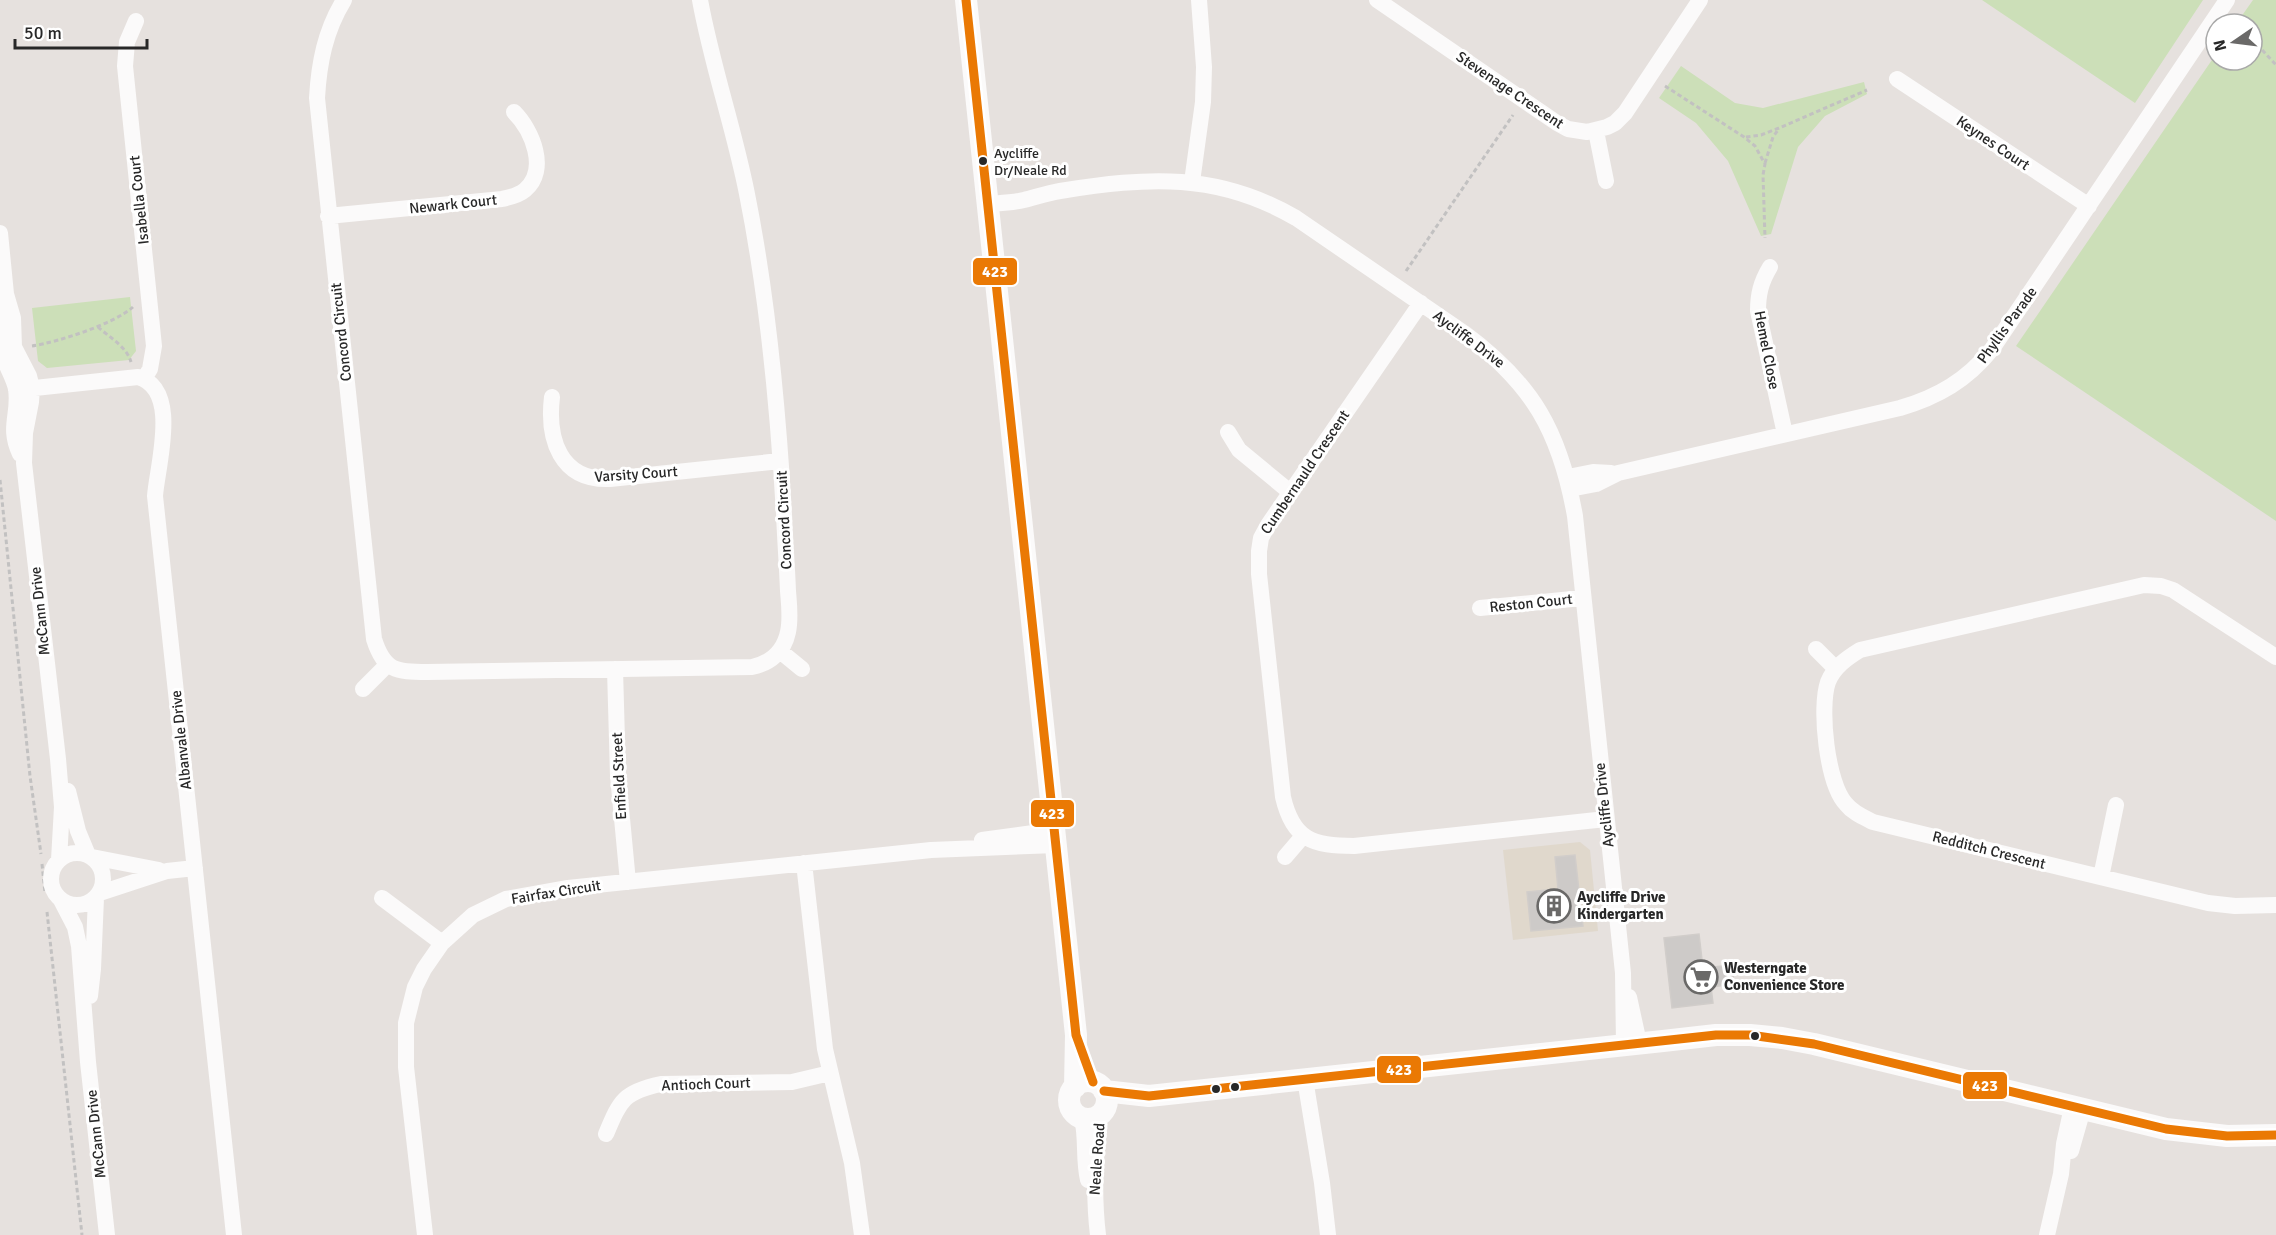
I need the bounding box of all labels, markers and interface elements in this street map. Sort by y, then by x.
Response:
scale bar [15,12,147,50]
north arrow [2204,12,2264,72]
text: 50 m [24,22,62,44]
text: N [2209,38,2231,53]
street label: Stevenage Crescent [1453,47,1567,133]
street label: Keynes Court [1953,112,2033,174]
place label: Aycliffe Dr/Neale Rd [994,145,1067,179]
street label: Isabella Court [125,155,153,245]
marker: Aycliffe Dr/Neale Rd [977,155,989,167]
street label: Newark Court [408,190,498,218]
line badge: 423 [972,257,1018,286]
text: 423 [982,262,1008,282]
street label: Concord Circuit [327,282,355,382]
street label: Phyllis Parade [1973,283,2041,367]
street label: Aycliffe Drive [1430,306,1508,372]
street label: Hemel Close [1751,309,1783,391]
street label: Cumbernauld Crescent [1257,406,1353,538]
street label: Varsity Court [594,462,678,486]
street label: Concord Circuit [772,470,796,570]
street label: McCann Drive [26,566,54,656]
street label: Reston Court [1489,590,1573,616]
street label: Albanvale Drive [167,689,195,791]
street label: Enfield Street [608,732,630,820]
street label: Aycliffe Drive [1591,762,1617,848]
line badge: 423 [1030,799,1075,828]
text: 423 [1039,804,1065,824]
street label: Redditch Crescent [1930,827,2048,873]
street label: Fairfax Circuit [510,876,602,908]
building icon: Aycliffe Drive Kindergarten [1536,888,1572,924]
place label: Aycliffe Drive Kindergarten [1577,888,1665,923]
supermarket icon: Westerngate Convenience Store [1683,959,1719,995]
place label: Westerngate Convenience Store [1724,959,1844,994]
unlabelled marker [1749,1030,1761,1042]
line badge: 423 [1376,1055,1422,1084]
text: 423 [1386,1060,1412,1080]
line badge: 423 [1962,1071,2008,1100]
street label: Antioch Court [661,1073,751,1095]
text: 423 [1972,1076,1998,1096]
unlabelled marker [1229,1081,1241,1093]
unlabelled marker [1210,1083,1222,1095]
street label: McCann Drive [82,1089,110,1179]
street label: Neale Road [1085,1122,1109,1196]

